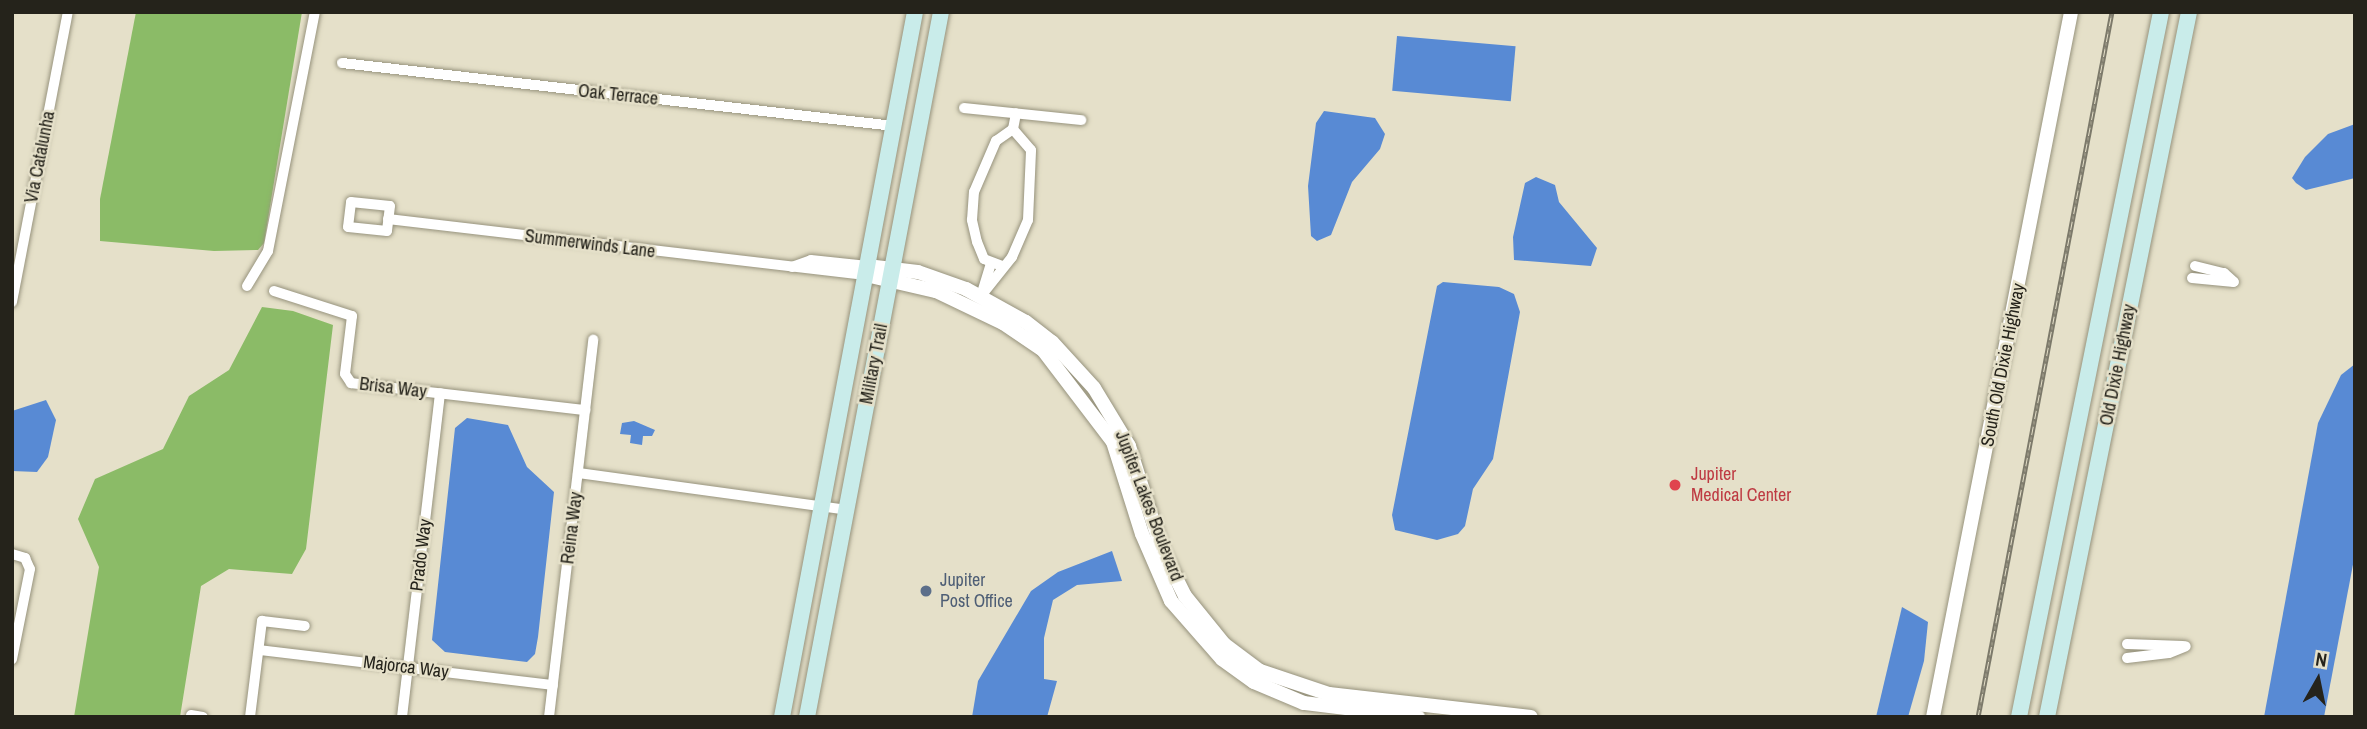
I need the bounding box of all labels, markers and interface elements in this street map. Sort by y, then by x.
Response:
street label: Oak Terrace [577,80,659,110]
street label: Via Catalunha [20,109,60,205]
street label: Summerwinds Lane [524,225,656,263]
street label: South Old Dixie Highway [1977,282,2029,448]
street label: Old Dixie Highway [2096,303,2140,427]
street label: Military Trail [856,322,892,406]
street label: Brisa Way [358,373,428,403]
street label: Jupiter Lakes Boulevard [1110,428,1188,584]
place label: Jupiter Medical Center [1691,464,1791,506]
marker: Jupiter Medical Center [1665,475,1685,495]
street label: Reina Way [557,491,587,565]
street label: Prado Way [406,518,436,592]
place label: Jupiter Post Office [940,570,1013,612]
marker: Jupiter Post Office [918,583,934,599]
north arrow [2283,645,2353,715]
text: N [2314,646,2329,673]
street label: Majorca Way [362,651,450,683]

